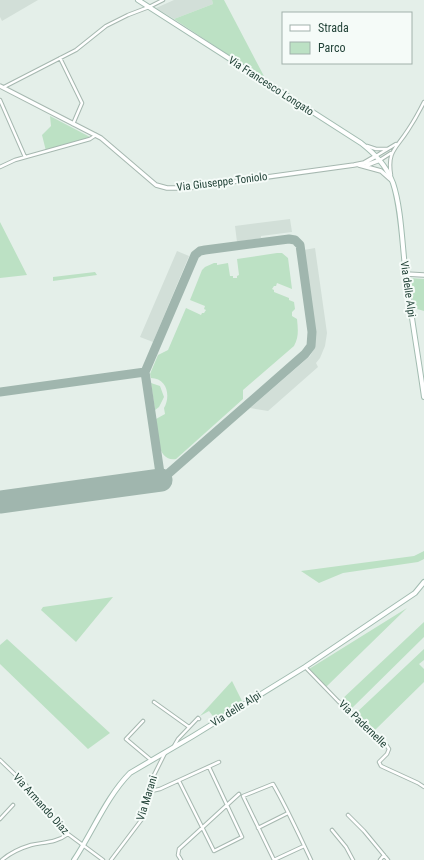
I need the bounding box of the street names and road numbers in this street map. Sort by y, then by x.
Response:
street label: Via Francesco Longato [226,54,317,119]
street label: Via Giuseppe Toniolo [176,170,269,194]
street label: Via delle Alpi [398,260,418,318]
street label: Via delle Alpi [209,688,263,730]
street label: Via Padernelle [336,698,390,750]
street label: Via Armando Diaz [10,771,72,837]
street label: Via Marani [134,774,160,822]

